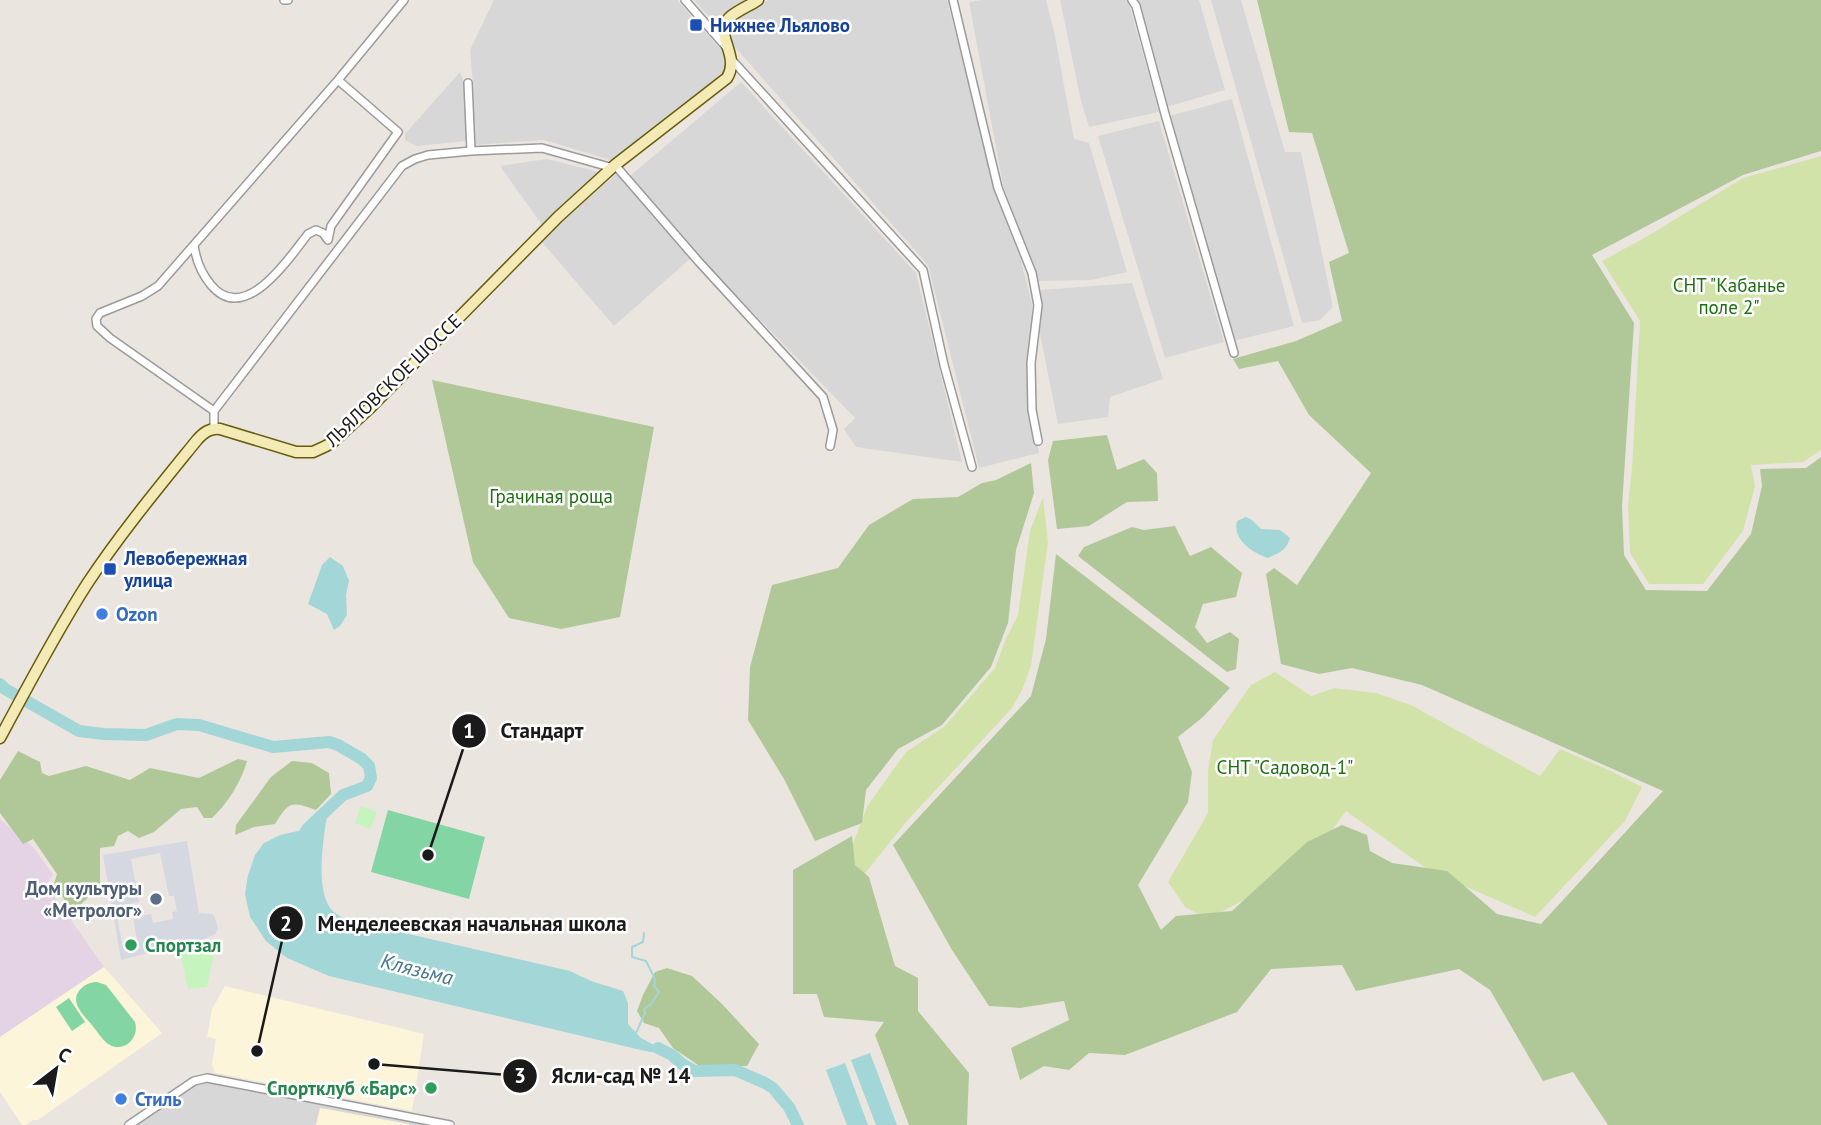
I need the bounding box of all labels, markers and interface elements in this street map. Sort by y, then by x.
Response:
place label: Нижнее Льялово [710,13,850,37]
marker: Нижнее Льялово [688,17,704,33]
park label: СНТ "Кабанье поле 2" [1673,273,1785,319]
street label: ЛЬЯЛОВСКОЕ ШОССЕ [319,309,466,452]
park label: Грачиная роща [489,484,613,508]
place label: Левобережная улица [123,546,247,592]
marker: Левобережная улица [102,561,118,577]
place label: Ozon [116,602,158,626]
marker: Ozon [94,606,110,622]
callout: Стандарт [451,710,597,752]
text: 1 [463,717,475,744]
text: Стандарт [500,717,584,744]
park label: СНТ "Садовод-1" [1217,755,1353,779]
place label: Дом культуры «Метролог» [25,876,142,922]
marker: Дом культуры «Метролог» [148,891,164,907]
callout: Менделеевская начальная школа [268,902,640,944]
text: 2 [280,910,292,937]
text: Менделеевская начальная школа [317,910,627,937]
place label: Спортзал [145,933,221,957]
marker: Спортзал [123,937,139,953]
water label: Клязьма [378,947,457,991]
north arrow [21,1034,91,1104]
text: С [54,1041,76,1068]
callout: Ясли-сад № 14 [502,1055,704,1097]
text: 3 [514,1062,526,1089]
text: Ясли-сад № 14 [552,1062,691,1089]
place label: Спортклуб «Барс» [267,1076,417,1100]
marker: Спортклуб «Барс» [423,1080,439,1096]
place label: Стиль [135,1087,182,1111]
marker: Стиль [113,1091,129,1107]

